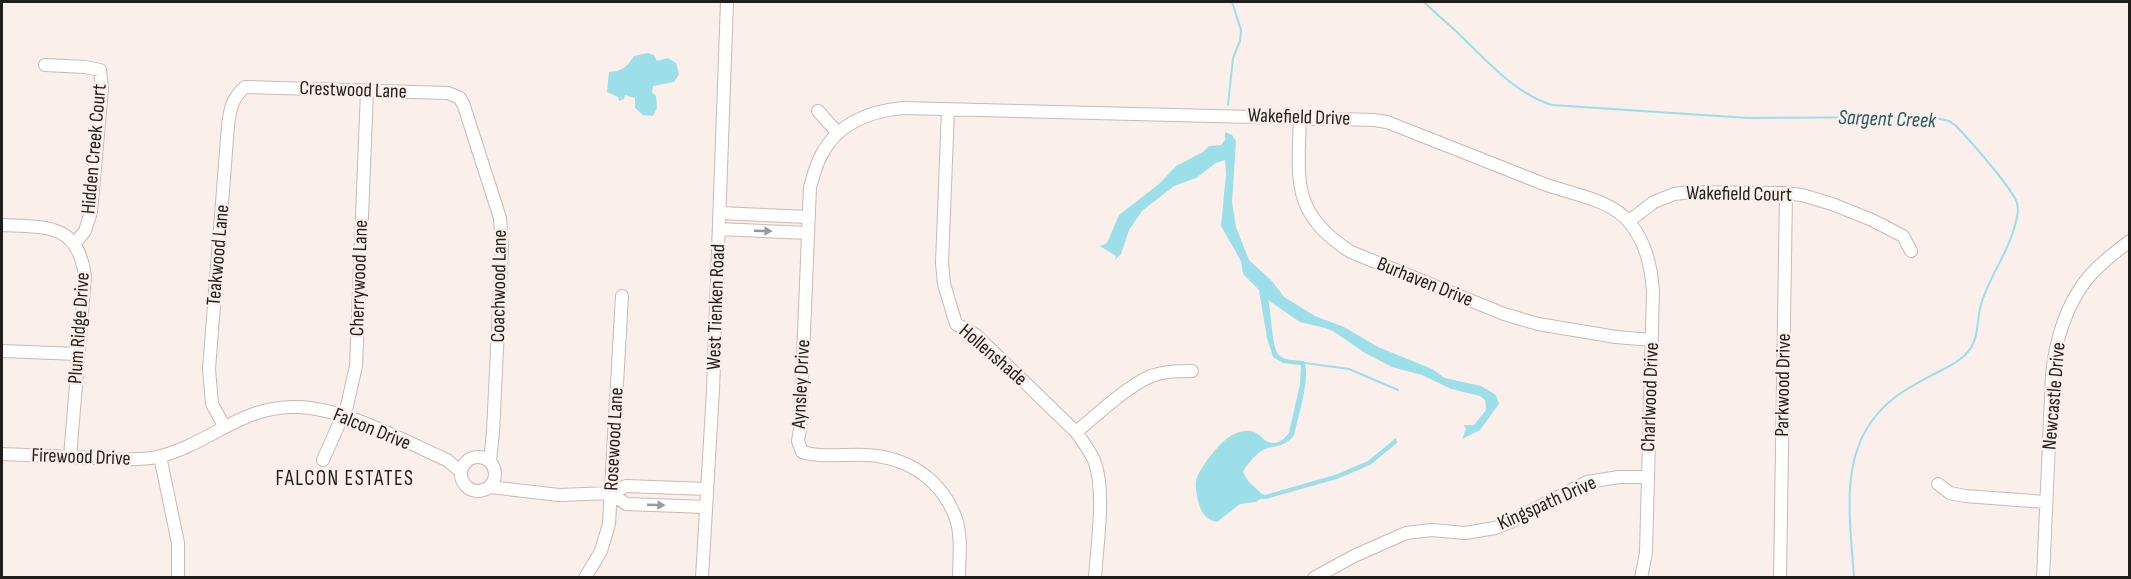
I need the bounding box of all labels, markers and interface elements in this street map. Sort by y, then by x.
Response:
street label: Crestwood Lane [299,76,407,104]
street label: Hidden Creek Court [76,83,112,215]
street label: Wakefield Drive [1247,103,1351,131]
water label: Sargent Creek [1838,105,1937,133]
street label: Wakefield Court [1686,181,1792,207]
street label: Teakwood Lane [202,204,234,306]
street label: Cherrywood Lane [345,219,373,337]
one-way arrow [754,227,773,236]
street label: Coachwood Lane [486,229,512,343]
street label: West Tienken Road [702,244,730,370]
street label: Burhaven Drive [1373,252,1477,312]
street label: Plum Ridge Drive [63,271,95,385]
street label: Hollenshade [954,319,1032,391]
street label: Parkwood Drive [1770,333,1796,437]
street label: Aynsley Drive [787,339,815,430]
street label: Newcastle Drive [2037,341,2071,451]
street label: Charlwood Drive [1636,342,1664,452]
street label: Rosewood Lane [599,387,629,491]
street label: Falcon Drive [330,403,414,455]
street label: Firewood Drive [31,443,131,471]
district label: FALCON ESTATES [275,466,415,491]
street label: Kingspath Drive [1494,471,1600,535]
one-way arrow [647,501,666,510]

